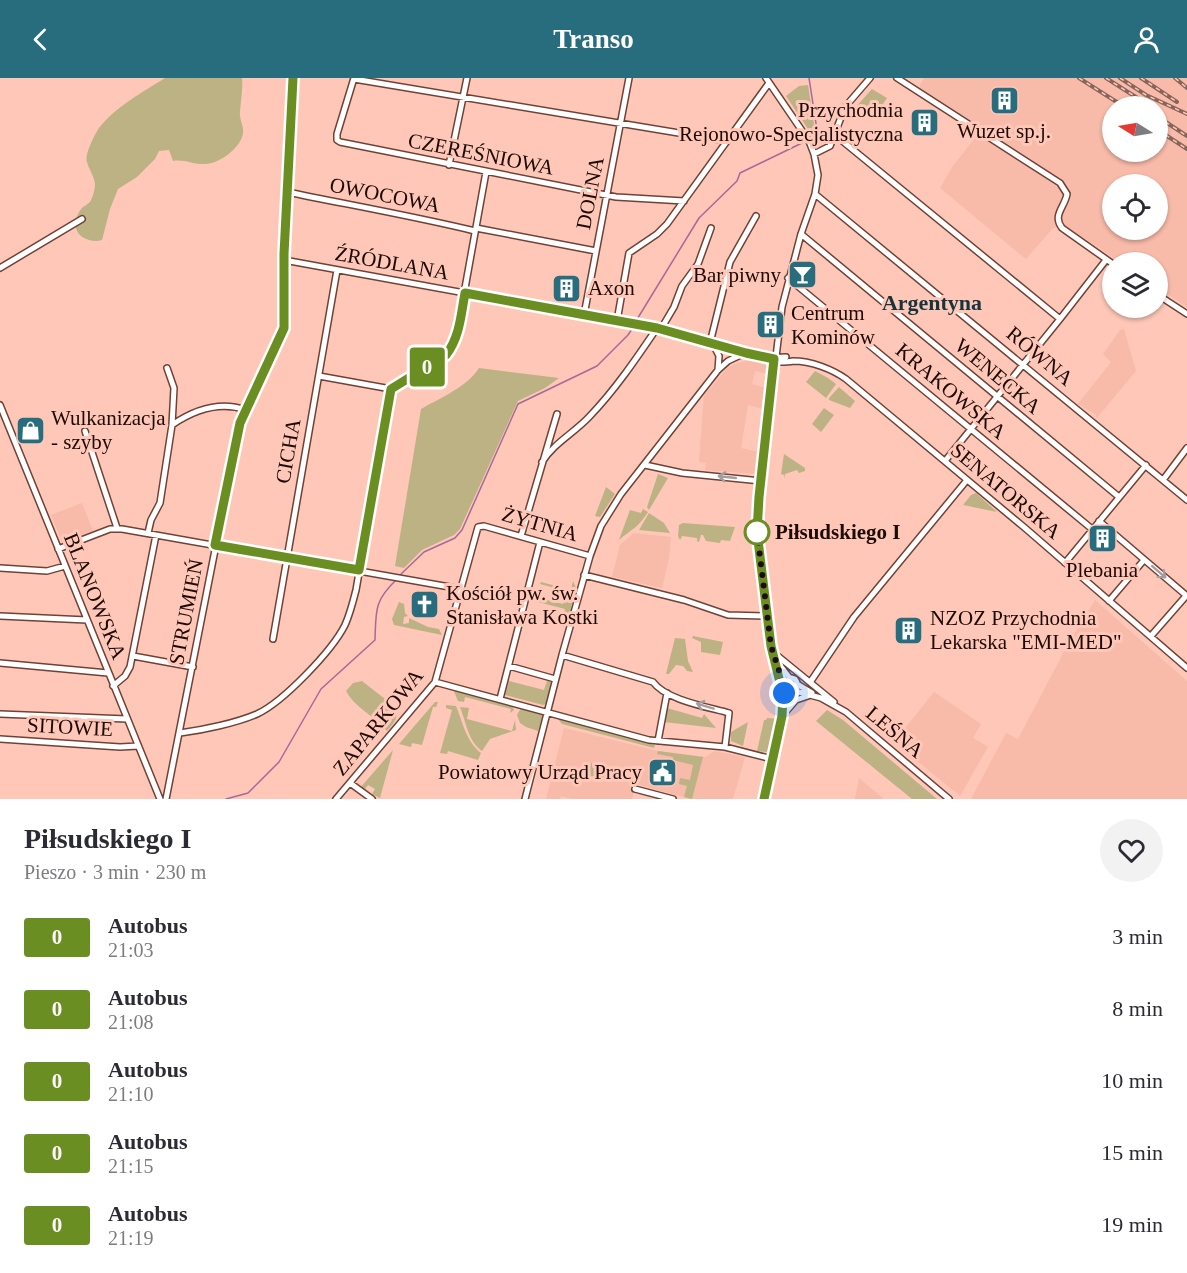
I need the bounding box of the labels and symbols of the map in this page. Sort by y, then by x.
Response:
building icon: Wuzet sp.j. [988,84,1020,116]
north arrow [1102,96,1168,162]
place label: Przychodnia Rejonowo-Specjalistyczna [679,98,904,146]
building icon: Przychodnia Rejonowo-Specjalistyczna [908,106,940,138]
place label: Wuzet sp.j. [957,119,1051,143]
street label: CZEREŚNIOWA [406,128,557,180]
street label: DOLNA [571,154,609,231]
street label: OWOCOWA [328,173,443,218]
street label: ŹRÓDLANA [333,241,452,285]
bar icon: Bar piwny [786,259,818,291]
place label: Bar piwny [693,263,781,287]
building icon: Axon [551,272,583,304]
place label: Axon [588,276,635,300]
district label: Argentyna [882,290,982,315]
place label: Centrum Kominów [791,301,876,349]
building icon: Centrum Kominów [754,309,786,341]
street label: RÓWNA [1002,321,1079,391]
street label: WENECKA [950,333,1047,419]
street label: KRAKOWSKA [891,338,1012,445]
line badge: 0 [408,348,446,386]
place label: Wulkanizacja - szyby [51,406,166,454]
shop icon: Wulkanizacja - szyby [14,414,46,446]
street label: CICHA [271,416,306,485]
street label: SENATORSKA [946,438,1066,544]
one-way arrow [718,472,738,483]
street label: ŻYTNIA [499,502,582,547]
marker: Piłsudskiego I [744,519,770,545]
place label: Piłsudskiego I [775,520,900,544]
building icon: Plebania [1086,523,1118,555]
street label: BLANOWSKA [59,529,132,663]
street label: STRUMIEŃ [164,557,208,667]
place label: Plebania [1066,558,1139,582]
one-way arrow [1151,566,1167,579]
place label: Kościół pw. św. Stanisława Kostki [446,581,598,629]
church icon: Kościół pw. św. Stanisława Kostki [409,589,441,621]
place label: NZOZ Przychodnia Lekarska "EMI-MED" [930,606,1122,654]
building icon: NZOZ Przychodnia Lekarska "EMI-MED" [893,614,925,646]
street label: ZAPARKOWA [328,663,429,780]
your location [769,678,799,708]
one-way arrow [696,700,715,711]
street label: LEŚNA [861,701,929,763]
street label: SITOWIE [26,713,114,741]
public building icon: Powiatowy Urząd Pracy [647,756,679,788]
place label: Powiatowy Urząd Pracy [438,760,642,784]

